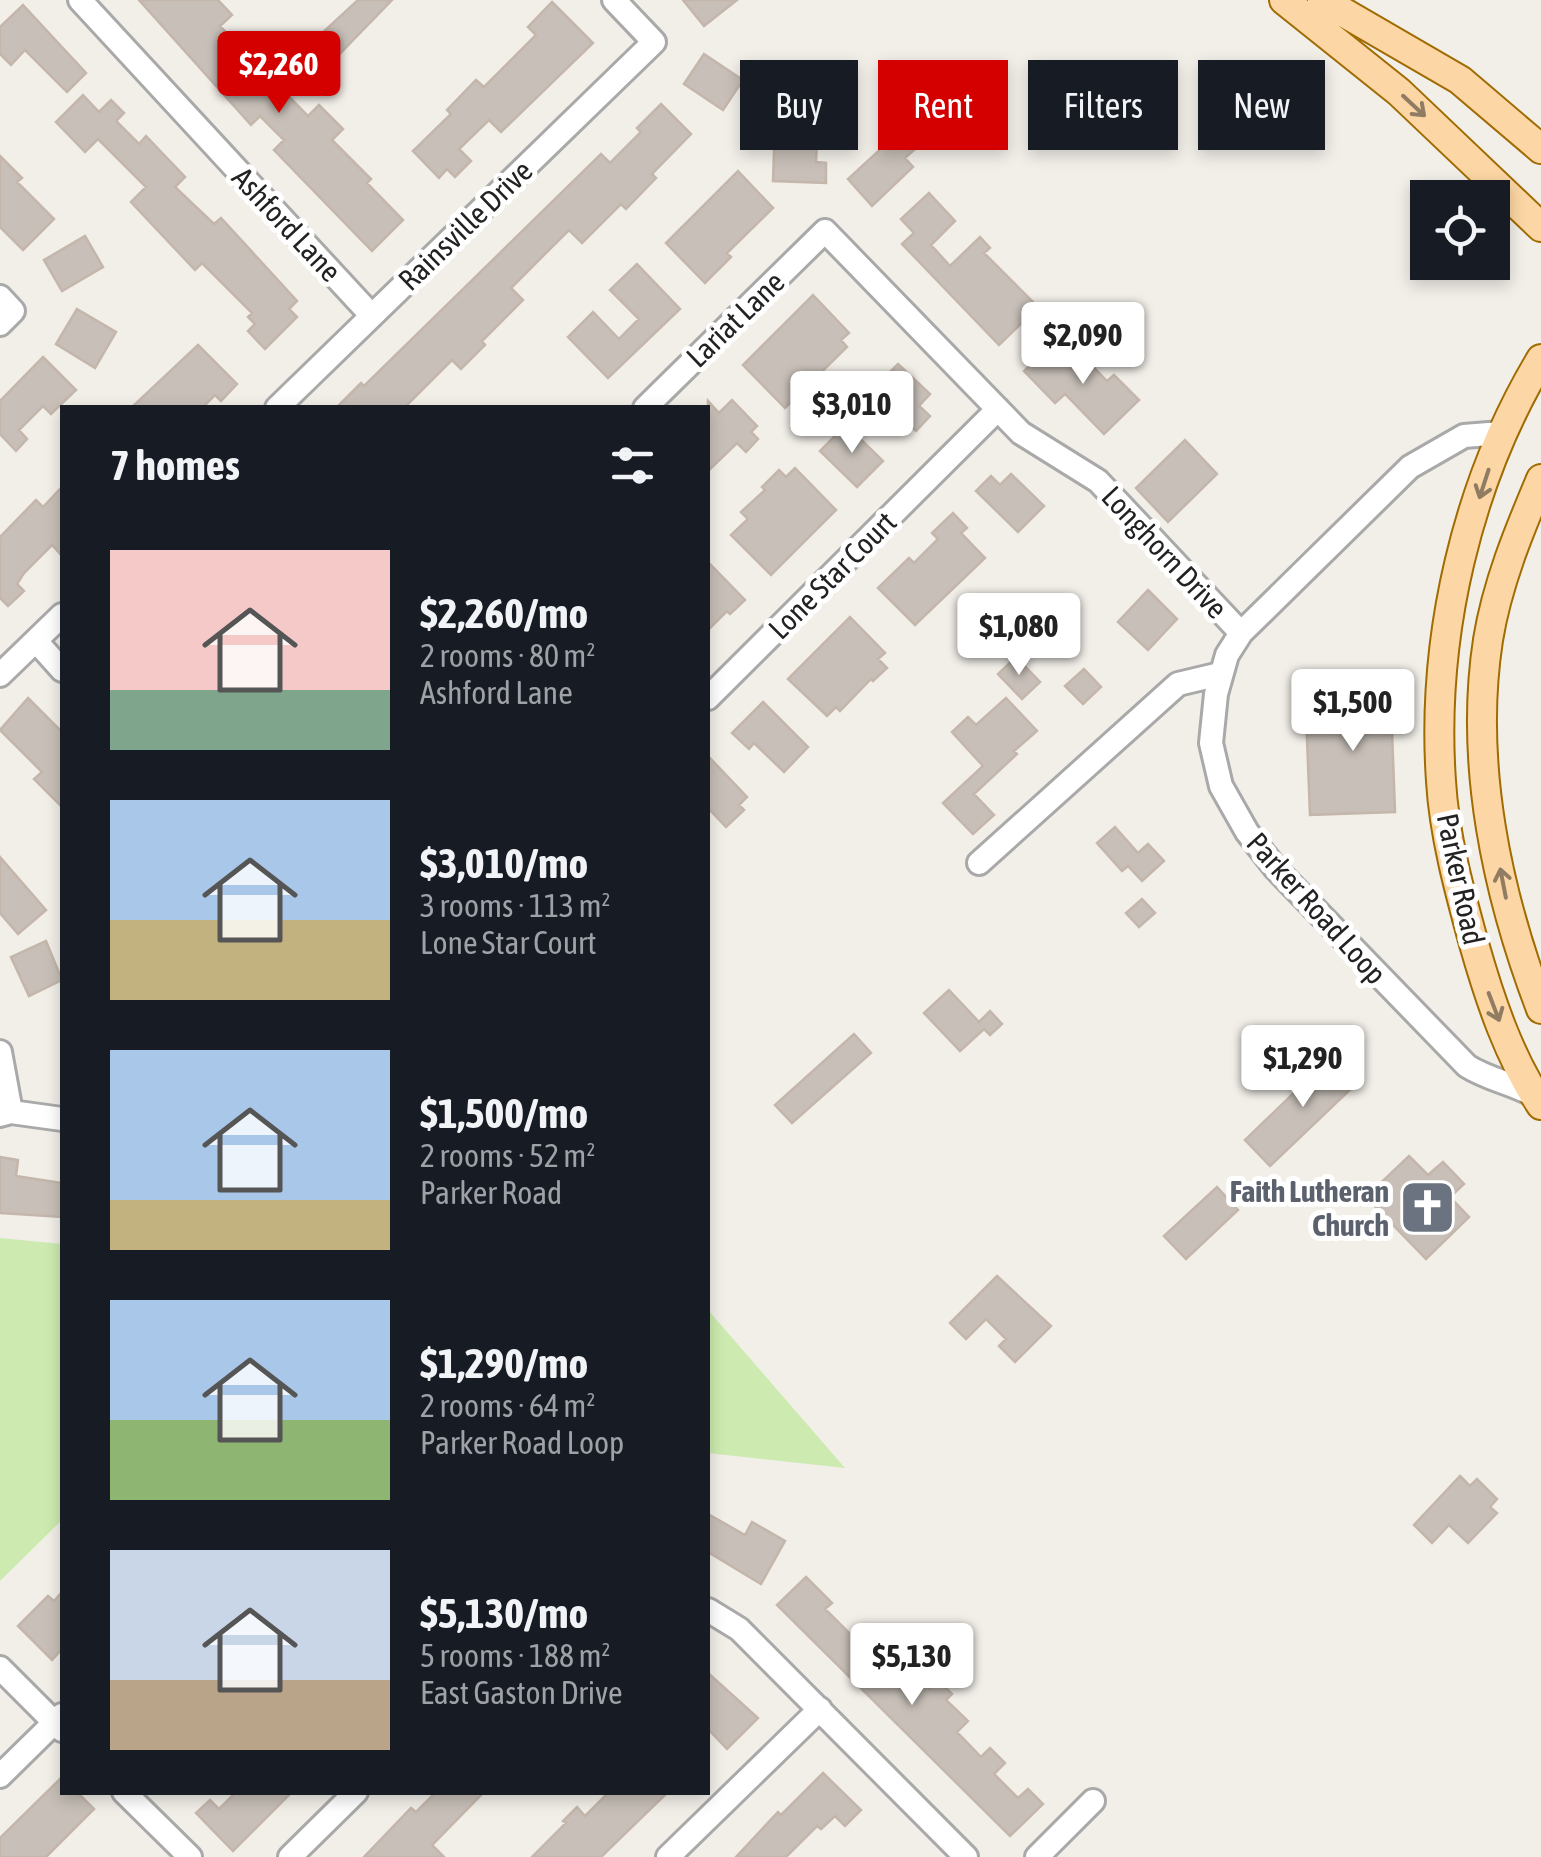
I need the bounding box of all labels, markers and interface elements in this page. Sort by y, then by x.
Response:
pin: $2,260 [198,31,360,116]
text: $2,260 [239,45,319,82]
chip: Buy [740,60,858,150]
chip: Rent [878,60,1008,150]
chip: Filters [1028,60,1178,150]
chip: New [1198,60,1325,150]
one-way arrow [1401,94,1425,118]
street label: Rainsville Drive [391,153,539,297]
street label: Ashford Lane [226,160,348,288]
map controls [1410,180,1510,280]
button: locate [1410,180,1510,280]
street label: Lariat Lane [679,264,791,374]
pin: $2,090 [1002,302,1164,387]
text: $2,090 [1043,316,1123,353]
pin: $3,010 [771,371,933,456]
text: $3,010 [812,385,892,422]
icon: filters [605,438,660,493]
text: 7 homes [110,441,240,489]
one-way arrow [1473,468,1491,500]
street label: Longhorn Drive [1095,479,1235,625]
street label: Lone Star Court [761,504,903,646]
text: $2,260/mo [420,589,588,637]
icon: home [190,590,310,710]
pin: $1,080 [938,593,1100,678]
text: $1,080 [979,607,1059,644]
text: 2 rooms · 80 m² [420,637,595,674]
pin: $1,500 [1272,669,1434,754]
text: Ashford Lane [420,674,573,711]
text: $1,500 [1313,683,1393,720]
street label: Parker Road [1431,810,1491,948]
street label: Parker Road Loop [1240,825,1394,991]
text: $3,010/mo [420,839,588,887]
icon: home [190,840,310,960]
one-way arrow [1493,867,1512,899]
text: 3 rooms · 113 m² [420,887,610,924]
text: Lone Star Court [420,924,596,961]
one-way arrow [1487,992,1505,1022]
pin: $1,290 [1222,1025,1384,1110]
text: $1,290 [1263,1039,1343,1076]
text: $1,500/mo [420,1089,588,1137]
icon: home [190,1090,310,1210]
text: 2 rooms · 52 m² [420,1137,595,1174]
text: Parker Road [420,1174,562,1211]
place label: Faith Lutheran Church [1230,1174,1389,1242]
church icon: Faith Lutheran Church [1398,1178,1458,1238]
text: $1,290/mo [420,1339,588,1387]
icon: home [190,1340,310,1460]
text: 2 rooms · 64 m² [420,1387,595,1424]
text: Parker Road Loop [420,1424,624,1461]
text: $5,130/mo [420,1589,588,1637]
icon: home [190,1590,310,1710]
pin: $5,130 [831,1623,993,1708]
text: 5 rooms · 188 m² [420,1637,610,1674]
text: $5,130 [872,1637,952,1674]
text: East Gaston Drive [420,1674,623,1711]

